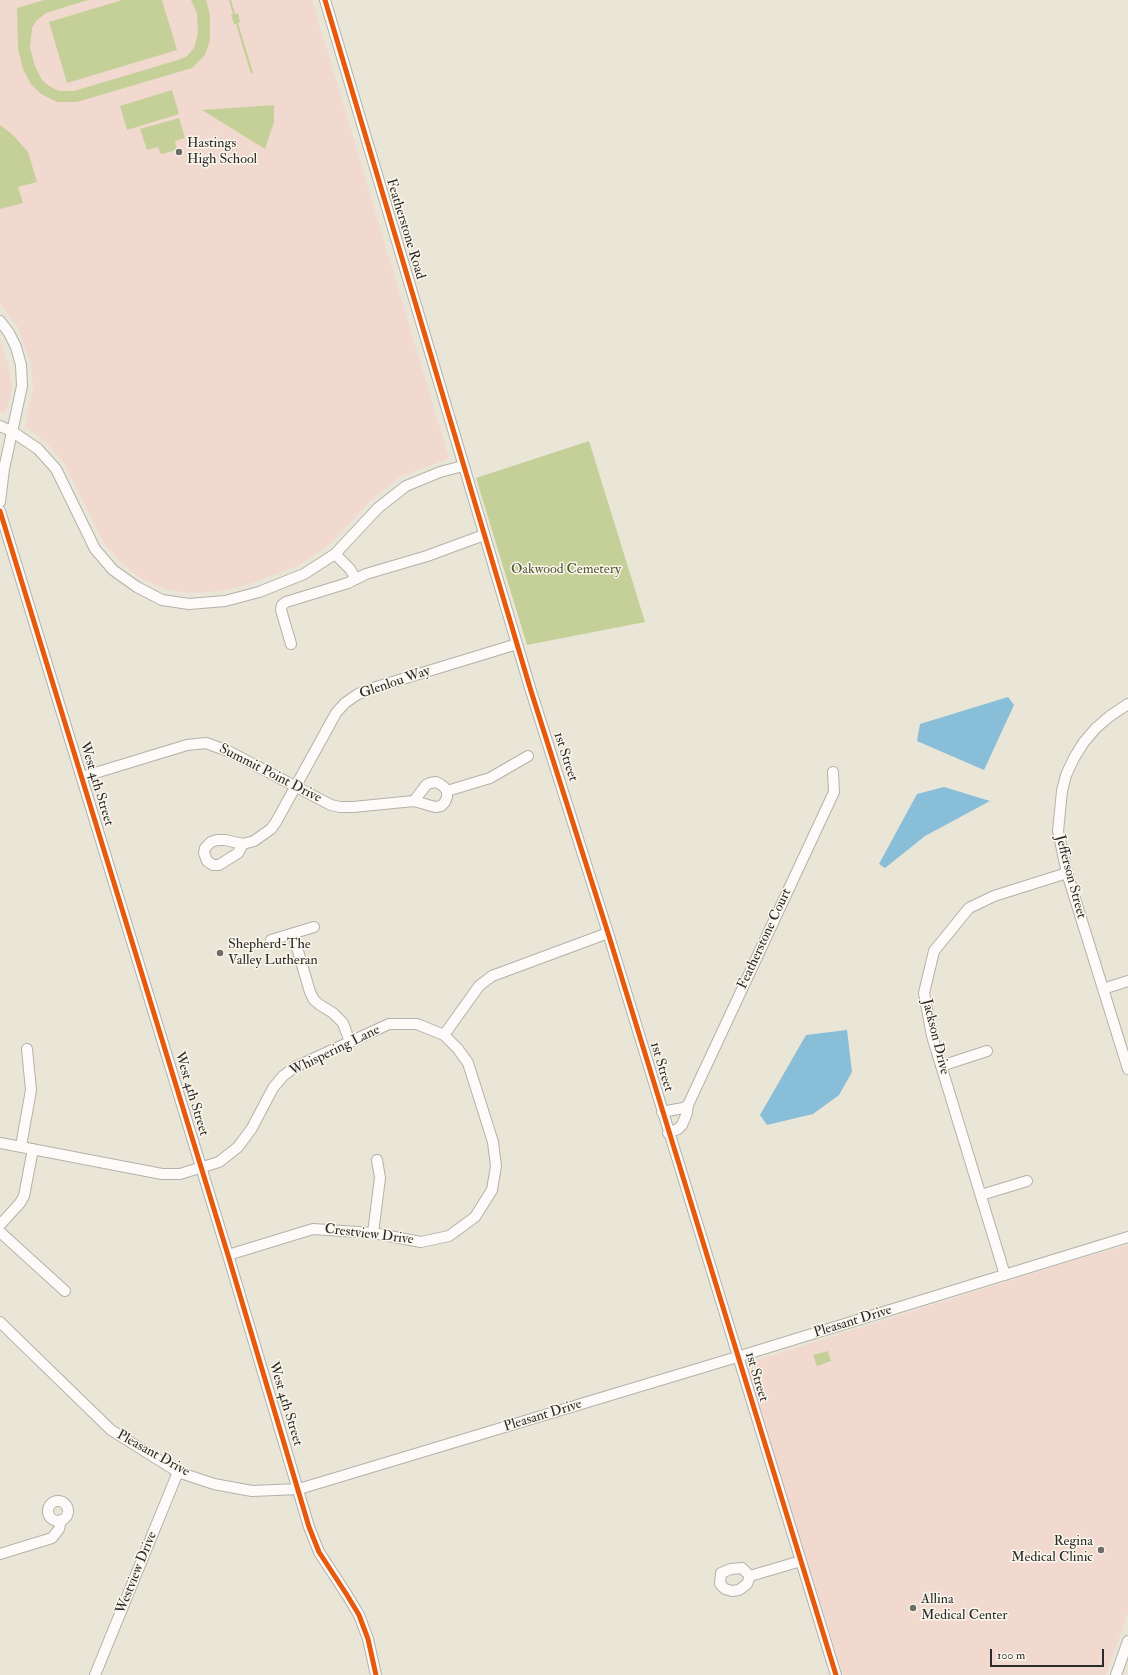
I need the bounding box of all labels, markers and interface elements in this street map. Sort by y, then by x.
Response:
place label: Hastings High School [187,136,257,168]
marker: Hastings High School [174,147,184,157]
street label: Featherstone Road [382,177,428,281]
park label: Oakwood Cemetery [511,562,621,578]
street label: Glenlou Way [357,663,433,703]
street label: 1st Street [549,730,581,784]
street label: West 4th Street [75,740,117,828]
street label: Summit Point Drive [216,741,324,807]
street label: Jefferson Street [1051,833,1089,921]
street label: Featherstone Court [734,886,796,992]
place label: Shepherd-The Valley Lutheran [228,937,318,970]
marker: Shepherd-The Valley Lutheran [215,948,225,958]
street label: Jackson Drive [918,998,952,1076]
street label: Whispering Lane [287,1022,383,1080]
street label: 1st Street [646,1040,676,1094]
street label: West 4th Street [170,1050,212,1138]
street label: Crestview Drive [323,1221,415,1249]
street label: Pleasant Drive [812,1302,894,1342]
street label: 1st Street [741,1350,771,1404]
street label: West 4th Street [264,1360,306,1448]
street label: Pleasant Drive [502,1396,584,1436]
street label: Pleasant Drive [114,1427,192,1481]
street label: Westview Drive [113,1529,161,1617]
place label: Regina Medical Clinic [1011,1534,1093,1566]
marker: Regina Medical Clinic [1096,1545,1106,1555]
place label: Allina Medical Center [921,1592,1007,1624]
marker: Allina Medical Center [908,1603,918,1613]
scale bar [992,1641,1106,1667]
text: 100 m [997,1648,1025,1663]

